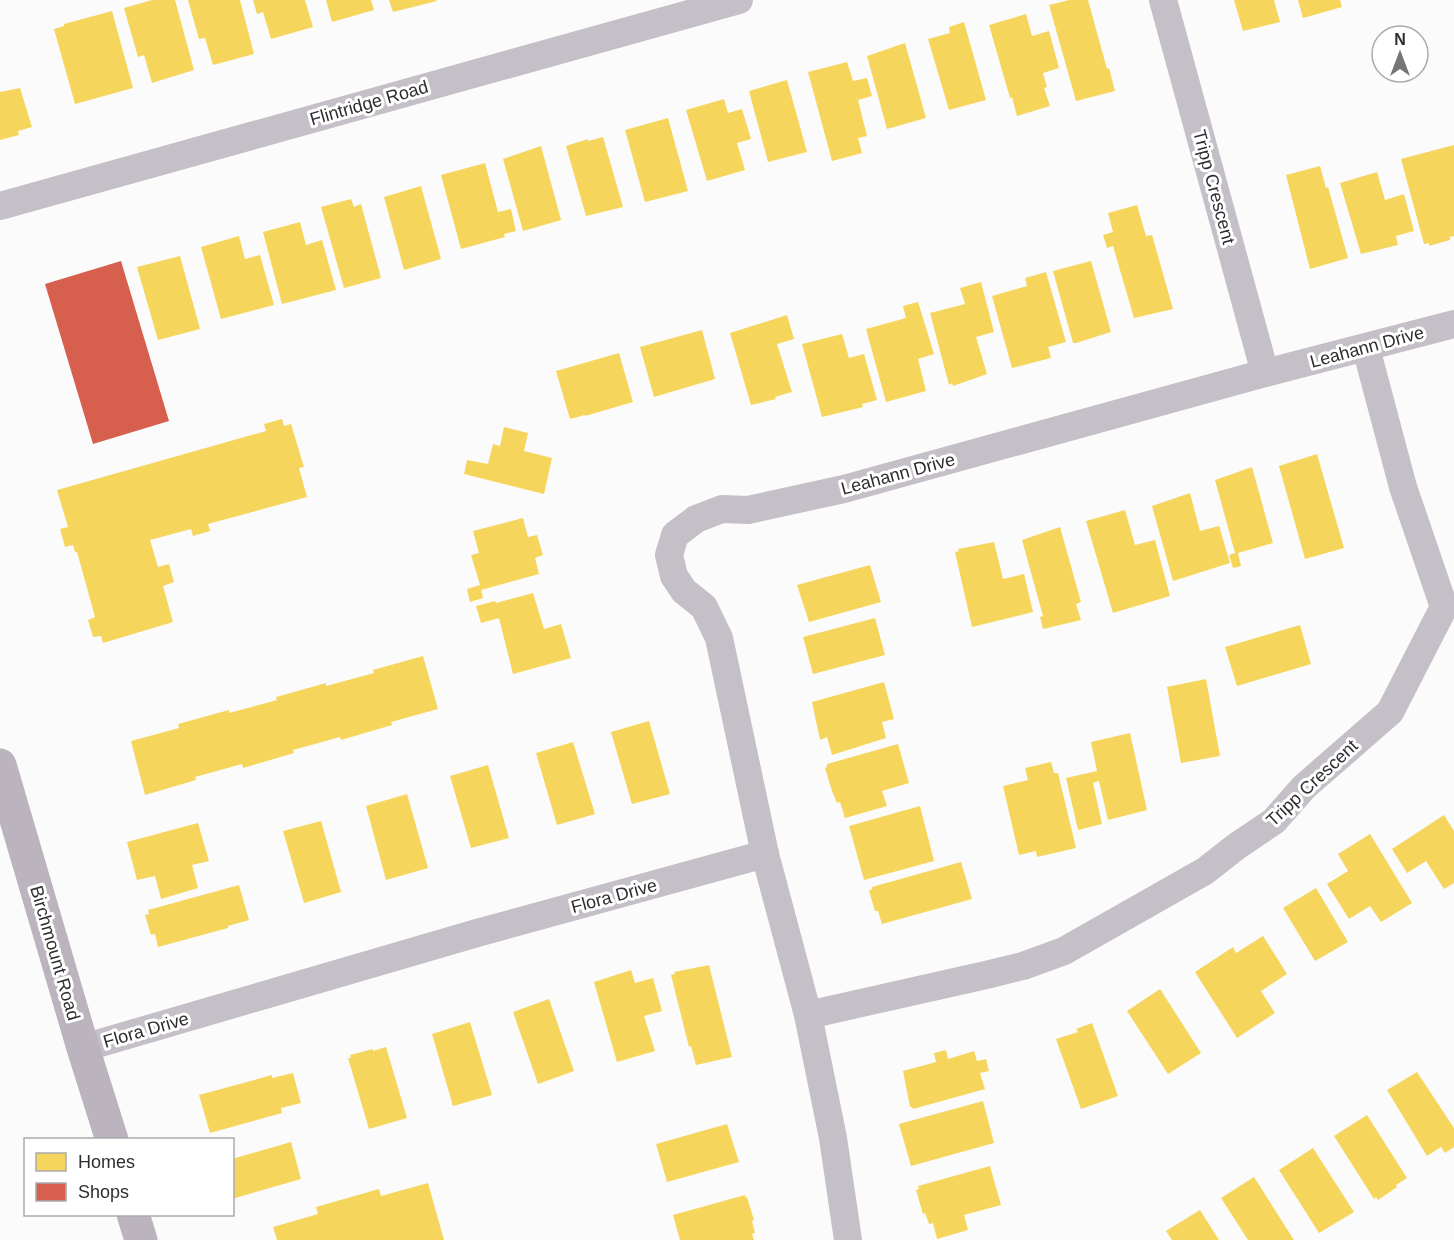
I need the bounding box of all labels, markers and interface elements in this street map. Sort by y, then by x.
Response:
north arrow [1370,24,1430,84]
text: N [1394,31,1406,48]
street label: Flintridge Road [308,77,430,129]
street label: Tripp Crescent [1189,128,1239,246]
street label: Leahann Drive [1308,322,1426,372]
street label: Leahann Drive [839,449,957,499]
street label: Tripp Crescent [1262,736,1362,830]
street label: Flora Drive [569,875,659,917]
street label: Birchmount Road [26,883,84,1023]
street label: Flora Drive [101,1008,191,1052]
legend [24,1138,234,1216]
text: Homes [78,1152,135,1172]
text: Shops [78,1182,129,1202]

